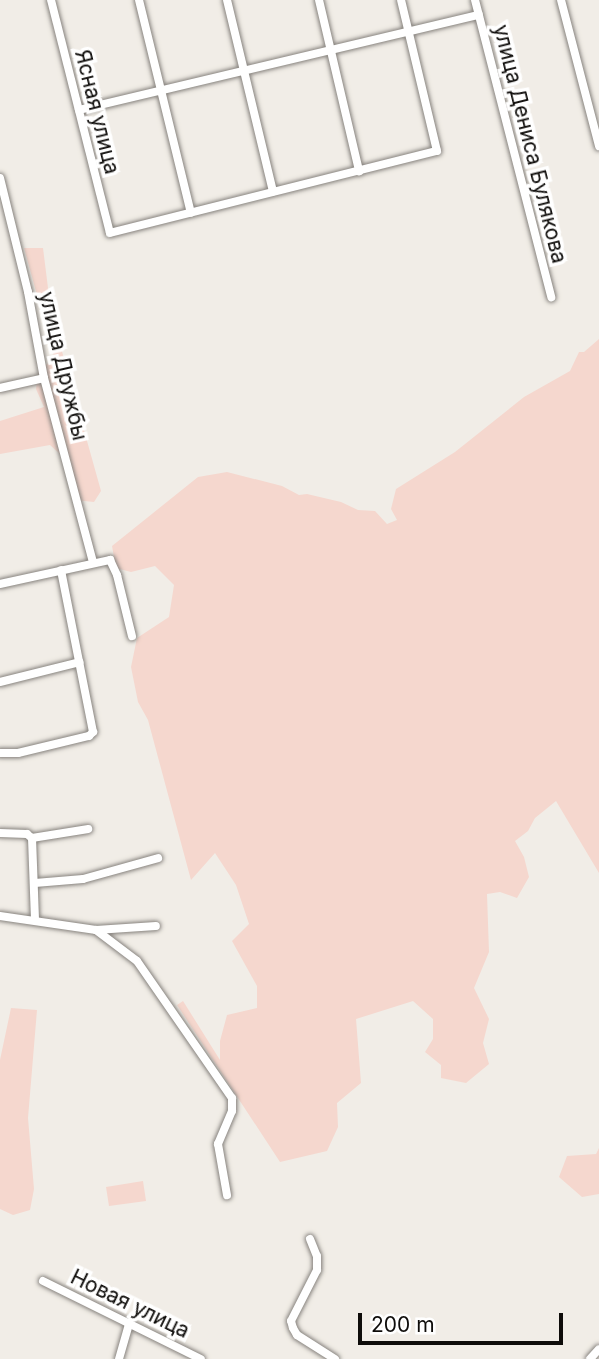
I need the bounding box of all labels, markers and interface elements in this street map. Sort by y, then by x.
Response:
street label: улица Дениса Булякова [488,22,572,266]
street label: Ясная улица [69,47,125,177]
street label: улица Дружбы [34,289,92,443]
street label: Новая улица [66,1264,194,1344]
scale bar [361,1300,566,1344]
text: 200 m [371,1312,435,1337]

